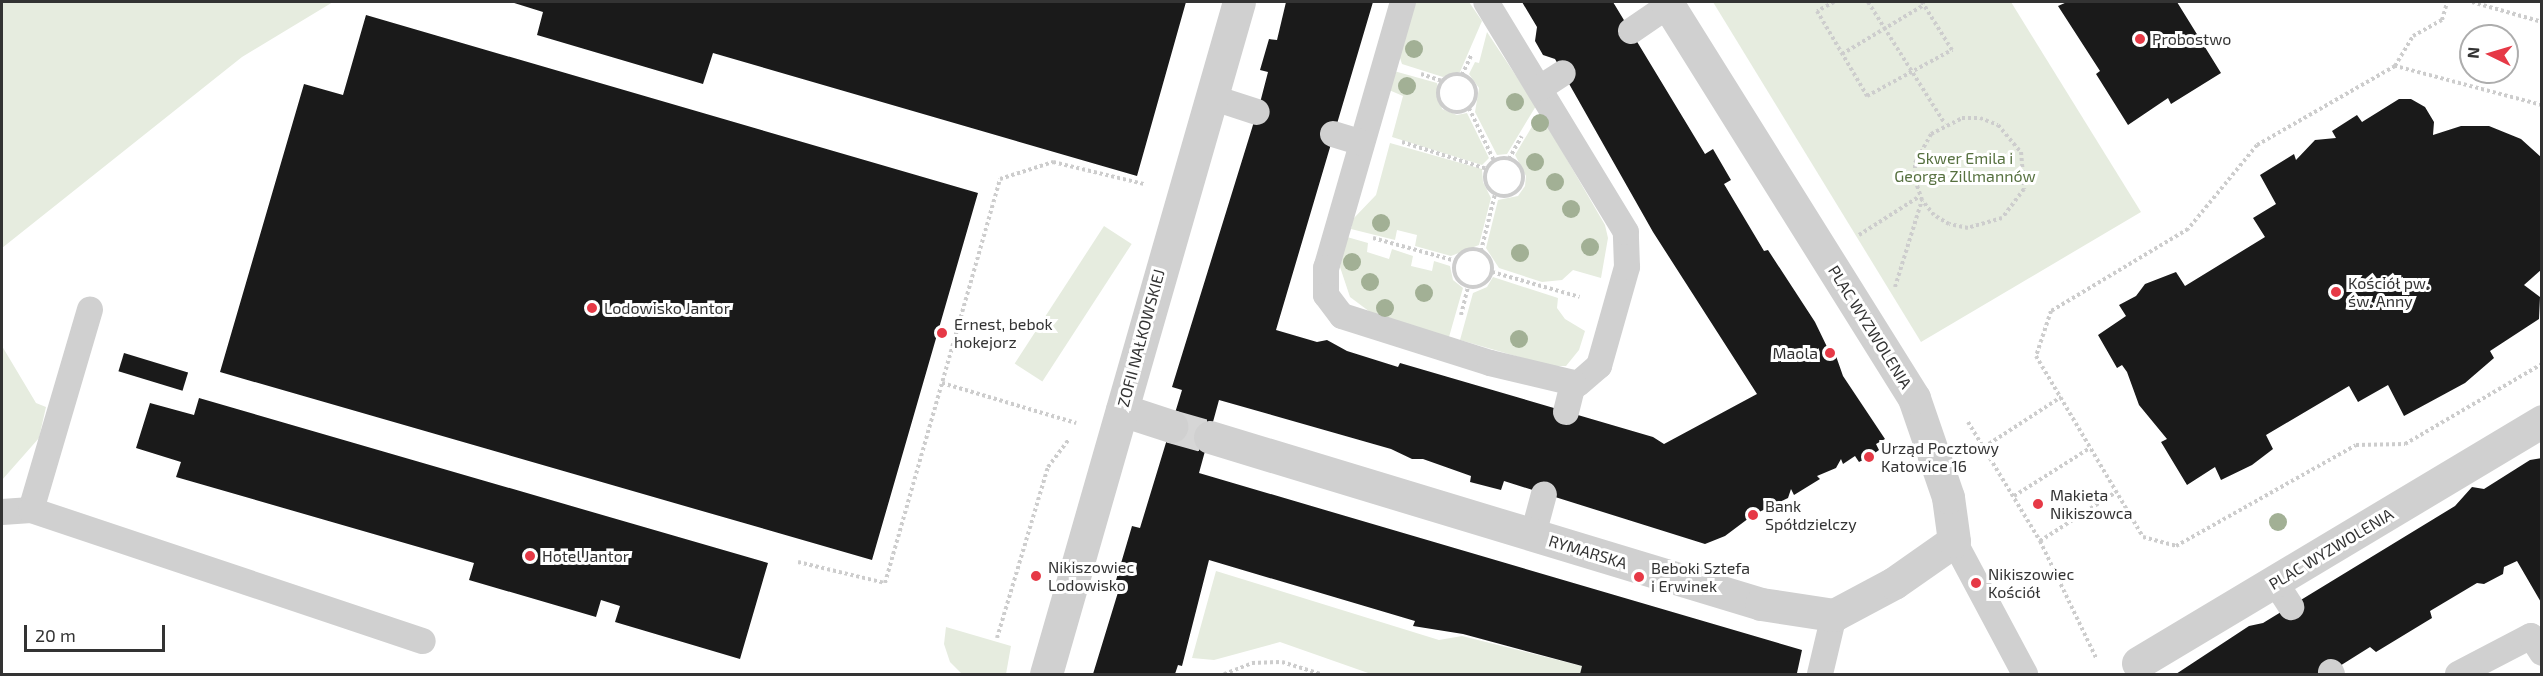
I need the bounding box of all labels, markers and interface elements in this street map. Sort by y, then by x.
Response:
north arrow [2459,24,2519,84]
place label: Probostwo [2152,29,2231,49]
marker: Probostwo [2133,32,2147,46]
text: N [2463,46,2483,59]
park label: Skwer Emila i Georga Zillmannów [1894,148,2036,186]
street label: PLAC WYZWOLENIA [1824,262,1916,392]
street label: ZOFII NAŁKOWSKIEJ [1113,267,1169,409]
place label: Kościół pw. św. Anny [2348,273,2430,311]
marker: Kościół pw. św. Anny [2329,285,2343,299]
place label: Lodowisko Jantor [604,298,730,318]
marker: Lodowisko Jantor [585,301,599,315]
place label: Ernest, bebok hokejorz [954,314,1053,352]
marker: Ernest, bebok hokejorz [935,326,949,340]
place label: Maola [1773,343,1818,363]
marker: Maola [1823,346,1837,360]
place label: Urząd Pocztowy Katowice 16 [1881,438,1999,476]
marker: Urząd Pocztowy Katowice 16 [1862,450,1876,464]
place label: Makieta Nikiszowca [2050,485,2132,523]
place label: Bank Spółdzielczy [1765,496,1857,534]
marker: Makieta Nikiszowca [2031,497,2045,511]
street label: PLAC WYZWOLENIA [2265,504,2397,594]
marker: Bank Spółdzielczy [1746,508,1760,522]
street label: RYMARSKA [1546,531,1630,573]
place label: Hotel Jantor [542,546,630,566]
marker: Hotel Jantor [523,549,537,563]
place label: Nikiszowiec Lodowisko [1048,557,1134,595]
place label: Beboki Sztefa i Erwinek [1651,558,1750,596]
place label: Nikiszowiec Kościół [1988,564,2074,602]
marker: Nikiszowiec Lodowisko [1029,569,1043,583]
marker: Beboki Sztefa i Erwinek [1632,570,1646,584]
marker: Nikiszowiec Kościół [1969,576,1983,590]
scale bar [27,613,168,651]
text: 20 m [35,624,76,646]

